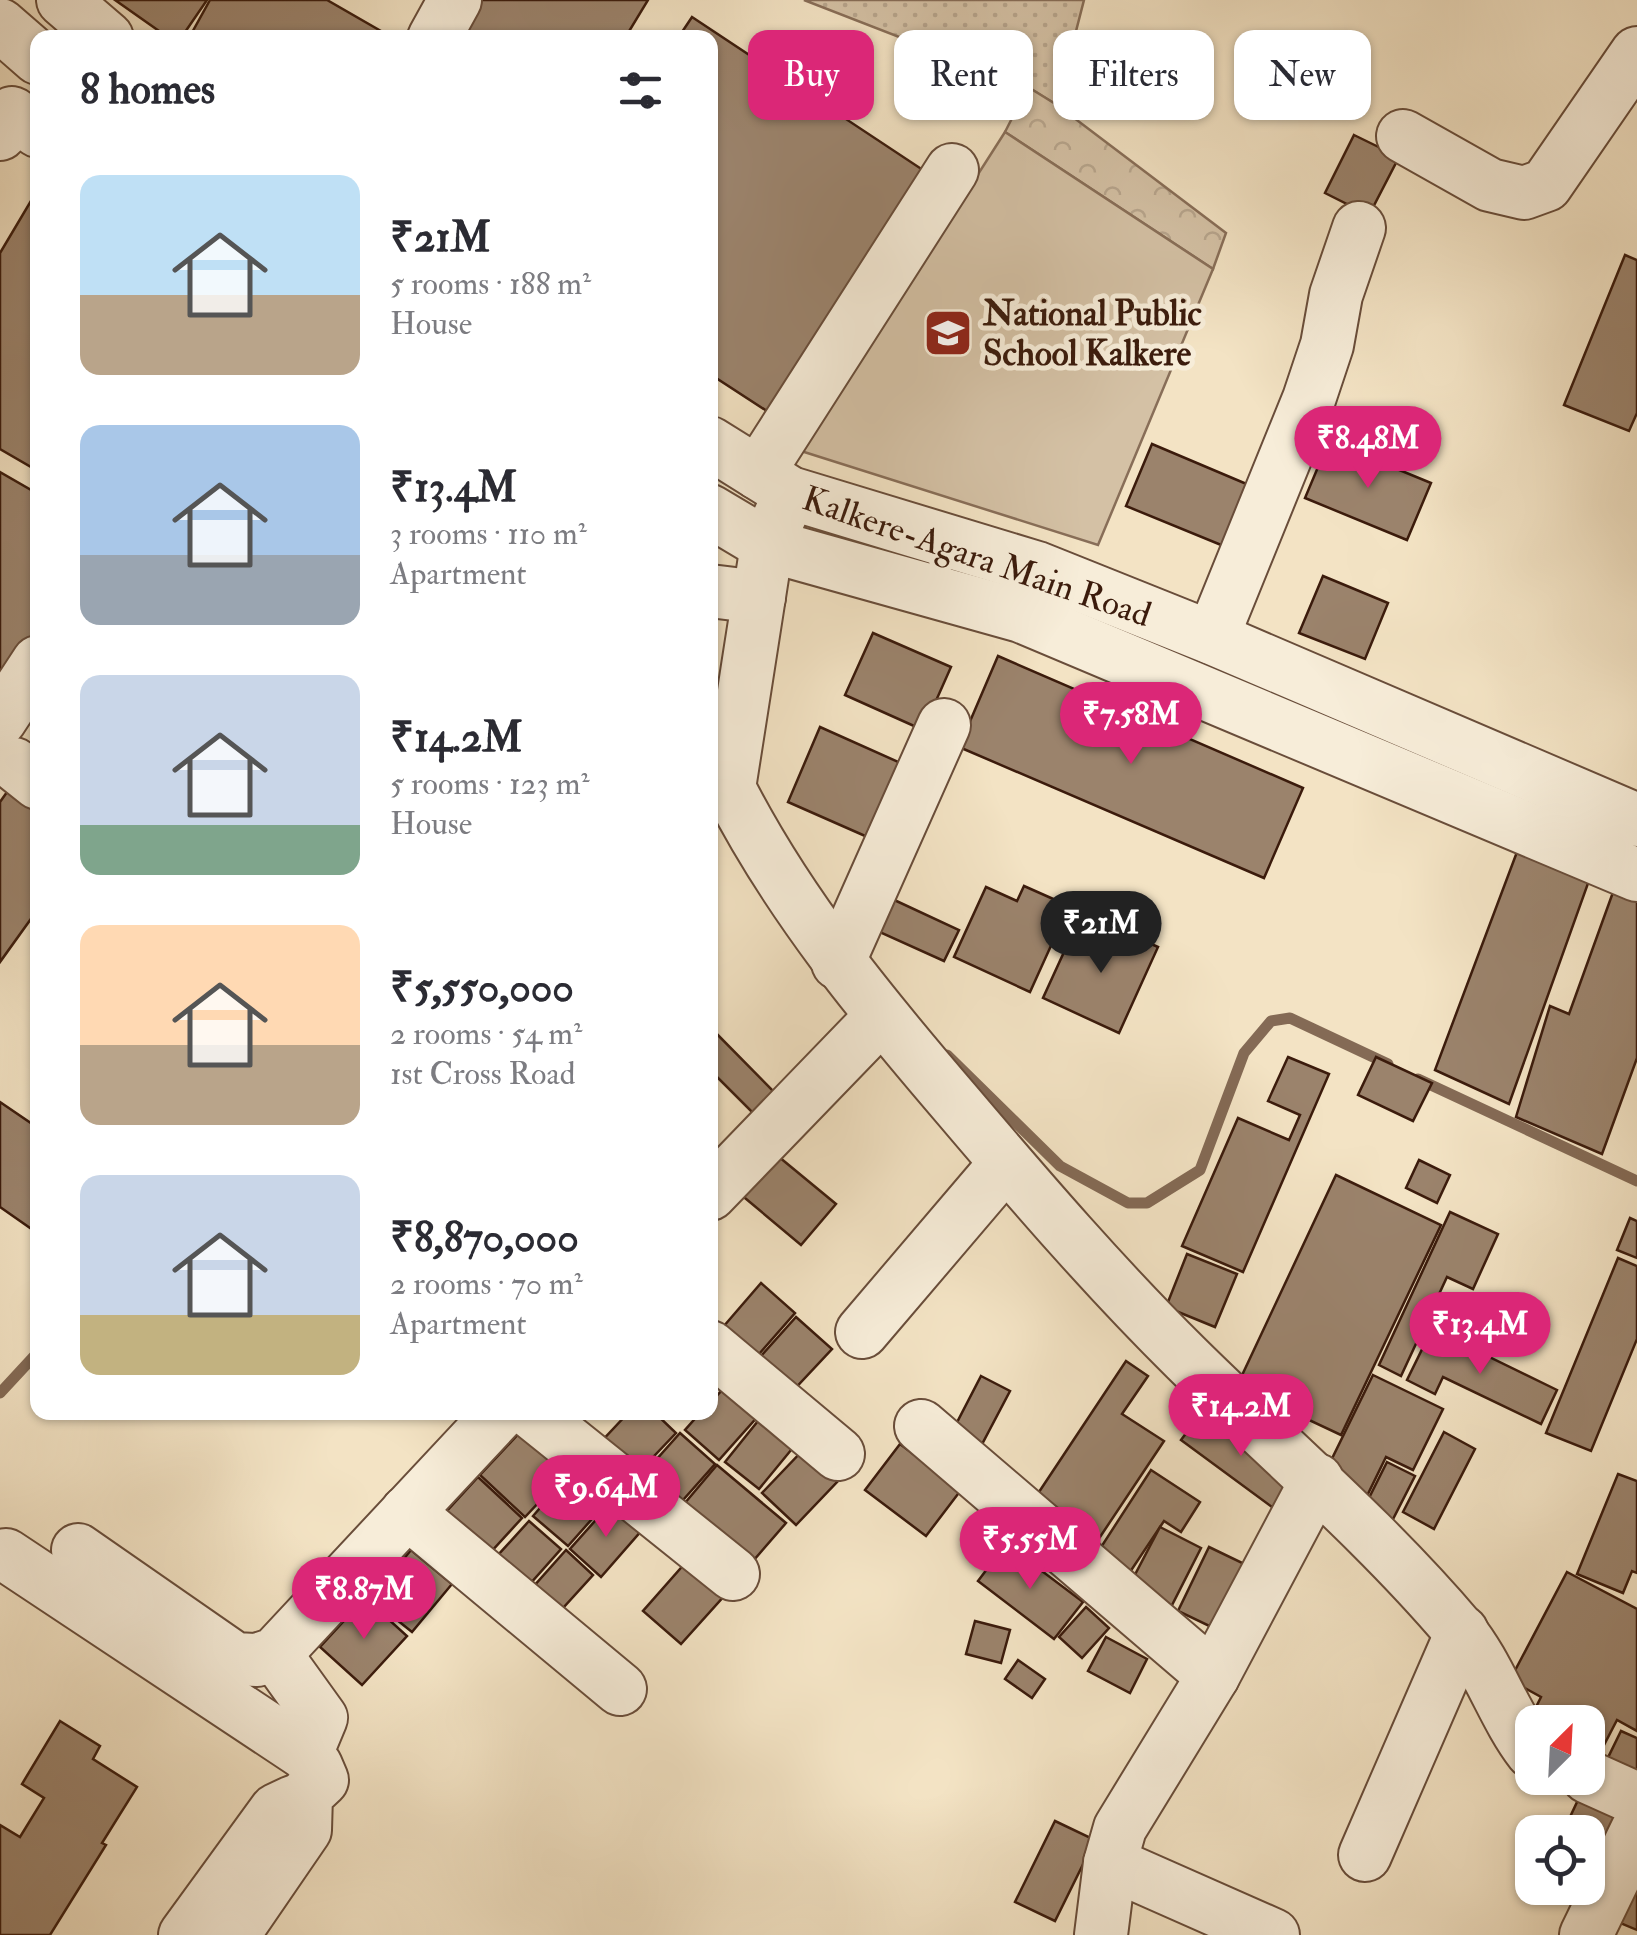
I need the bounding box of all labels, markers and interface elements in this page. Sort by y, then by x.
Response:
chip: Buy [748,30,874,120]
chip: Rent [894,30,1033,120]
chip: Filters [1053,30,1214,120]
chip: New [1234,30,1371,120]
icon: filters [613,63,668,118]
text: 8 homes [80,64,215,116]
text: ₹21M [390,212,491,264]
icon: home [160,215,280,335]
text: 5 rooms · 188 m² [390,264,591,304]
place label: National Public School Kalkere [982,292,1202,376]
text: House [390,304,472,344]
school or university icon: National Public School Kalkere [922,307,974,359]
pin: ₹8.48M [1287,406,1449,491]
text: ₹8.48M [1316,418,1420,458]
text: ₹13.4M [390,462,517,514]
icon: home [160,465,280,585]
street label: Kalkere-Agara Main Road [797,477,1157,637]
text: 3 rooms · 110 m² [390,514,587,554]
text: Apartment [390,554,527,594]
pin: ₹7.58M [1050,682,1212,767]
text: ₹7.58M [1082,694,1180,734]
text: ₹14.2M [390,712,523,764]
icon: home [160,715,280,835]
text: 5 rooms · 123 m² [390,764,589,804]
text: House [390,804,472,844]
pin: ₹21M [1042,891,1160,976]
text: ₹21M [1063,903,1139,943]
text: ₹5,550,000 [390,962,574,1014]
icon: home [160,965,280,1085]
text: 2 rooms · 54 m² [390,1014,582,1054]
text: 1st Cross Road [390,1054,575,1094]
text: ₹8,870,000 [390,1212,579,1264]
icon: home [160,1215,280,1335]
text: 2 rooms · 70 m² [390,1264,583,1304]
pin: ₹13.4M [1399,1292,1561,1377]
text: Apartment [390,1304,527,1344]
text: ₹13.4M [1432,1304,1528,1344]
pin: ₹14.2M [1160,1374,1322,1459]
text: ₹14.2M [1190,1386,1292,1426]
pin: ₹9.64M [525,1455,687,1540]
text: ₹9.64M [553,1467,659,1507]
pin: ₹5.55M [949,1507,1111,1592]
text: ₹5.55M [982,1519,1078,1559]
pin: ₹8.87M [283,1557,445,1642]
text: ₹8.87M [314,1569,414,1609]
north arrow [1515,1705,1605,1795]
map controls [1515,1705,1605,1905]
button: locate [1515,1815,1605,1905]

